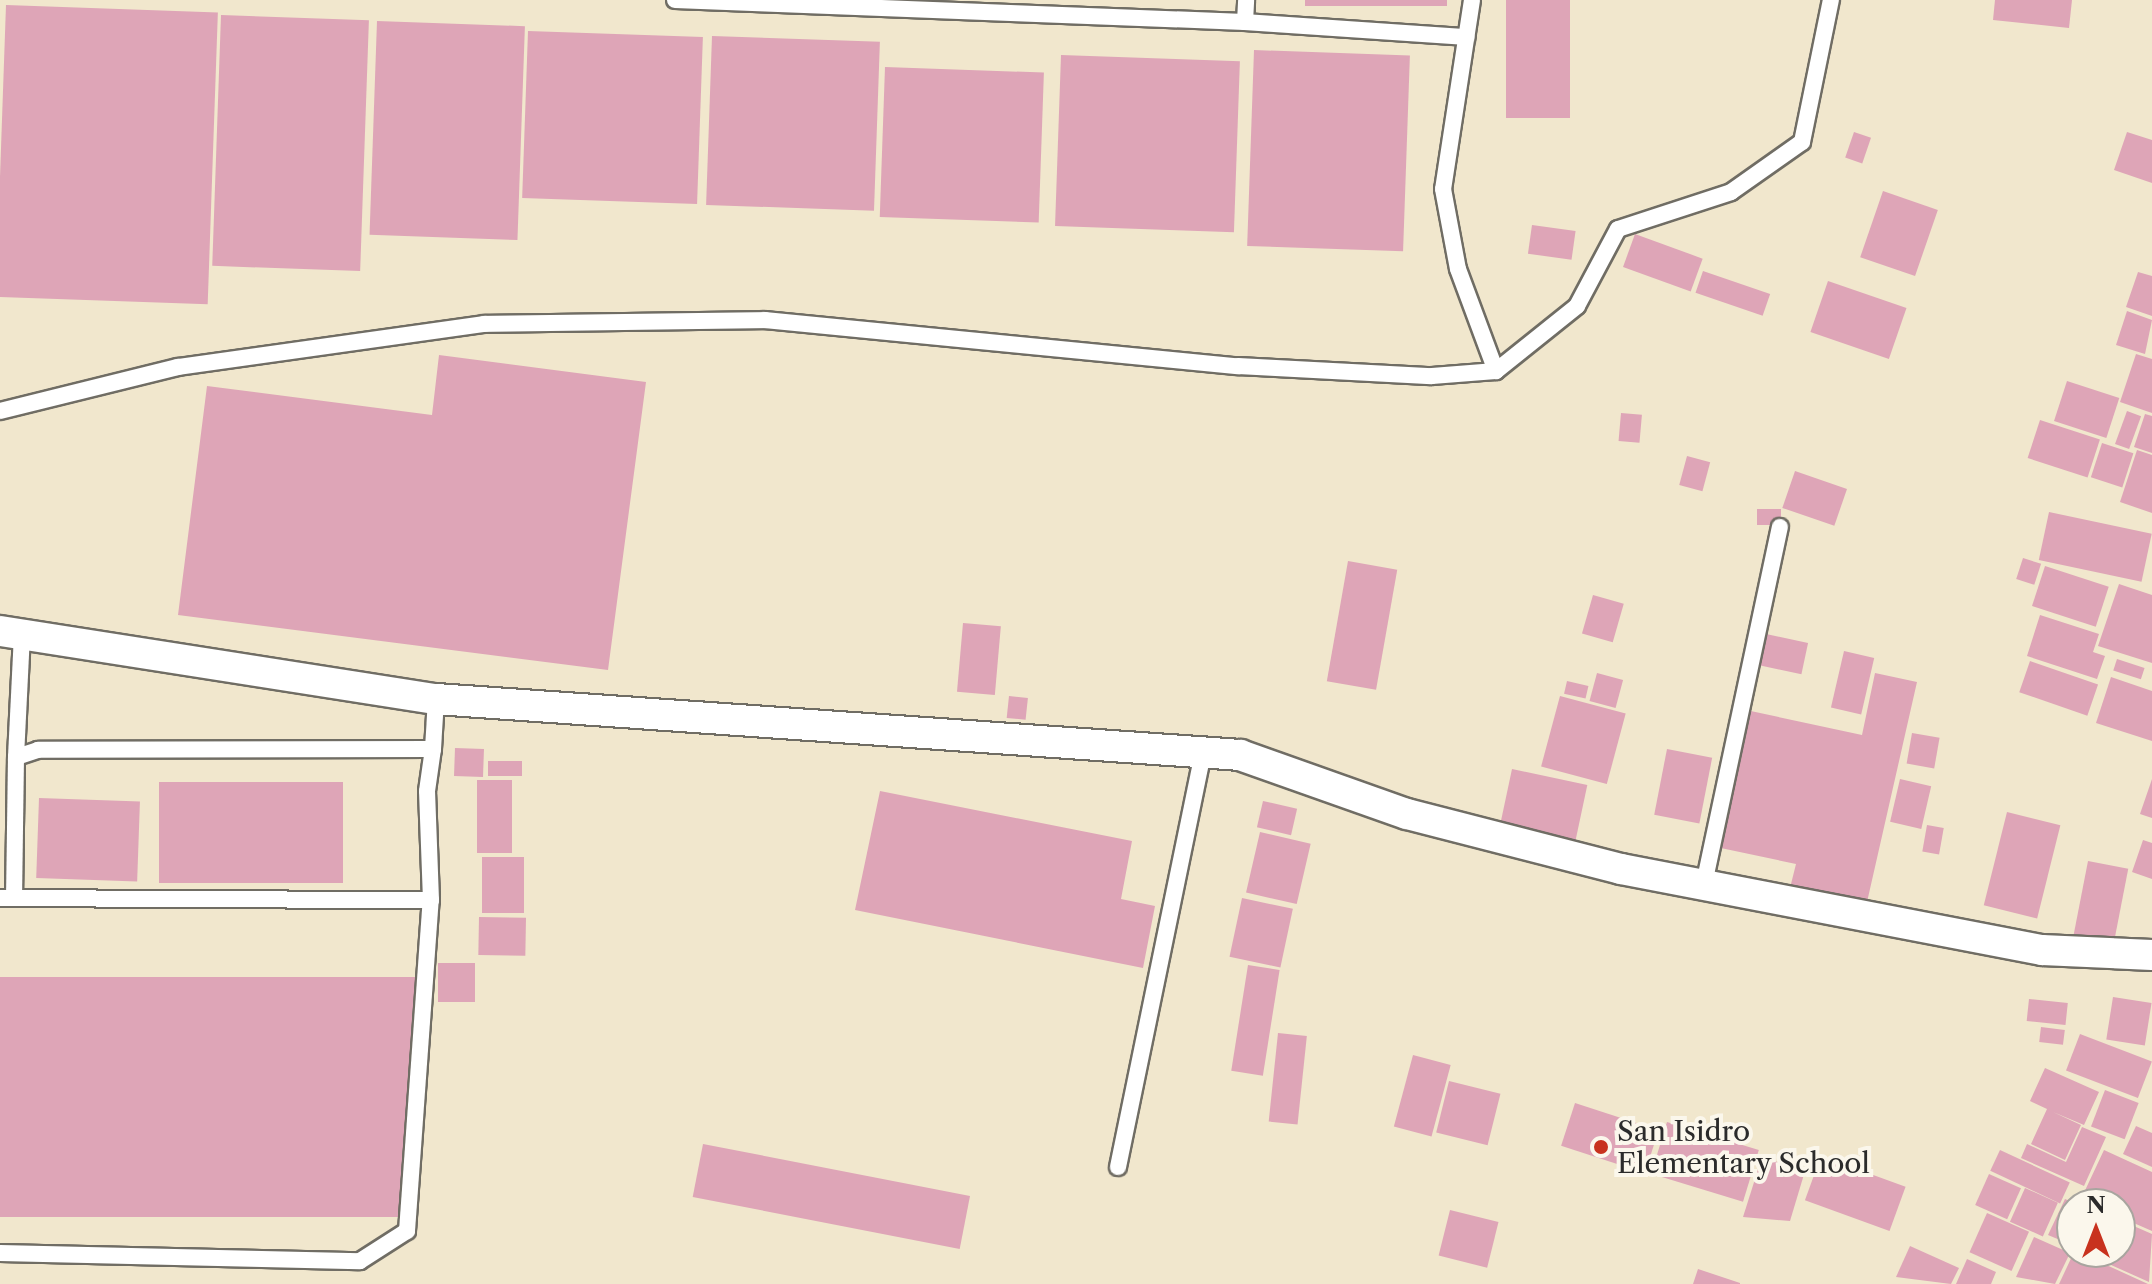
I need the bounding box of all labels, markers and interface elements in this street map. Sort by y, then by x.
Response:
place label: San Isidro Elementary School [1617,1114,1871,1180]
marker: San Isidro Elementary School [1592,1138,1610,1156]
north arrow [2056,1188,2136,1268]
text: N [2086,1192,2106,1219]

